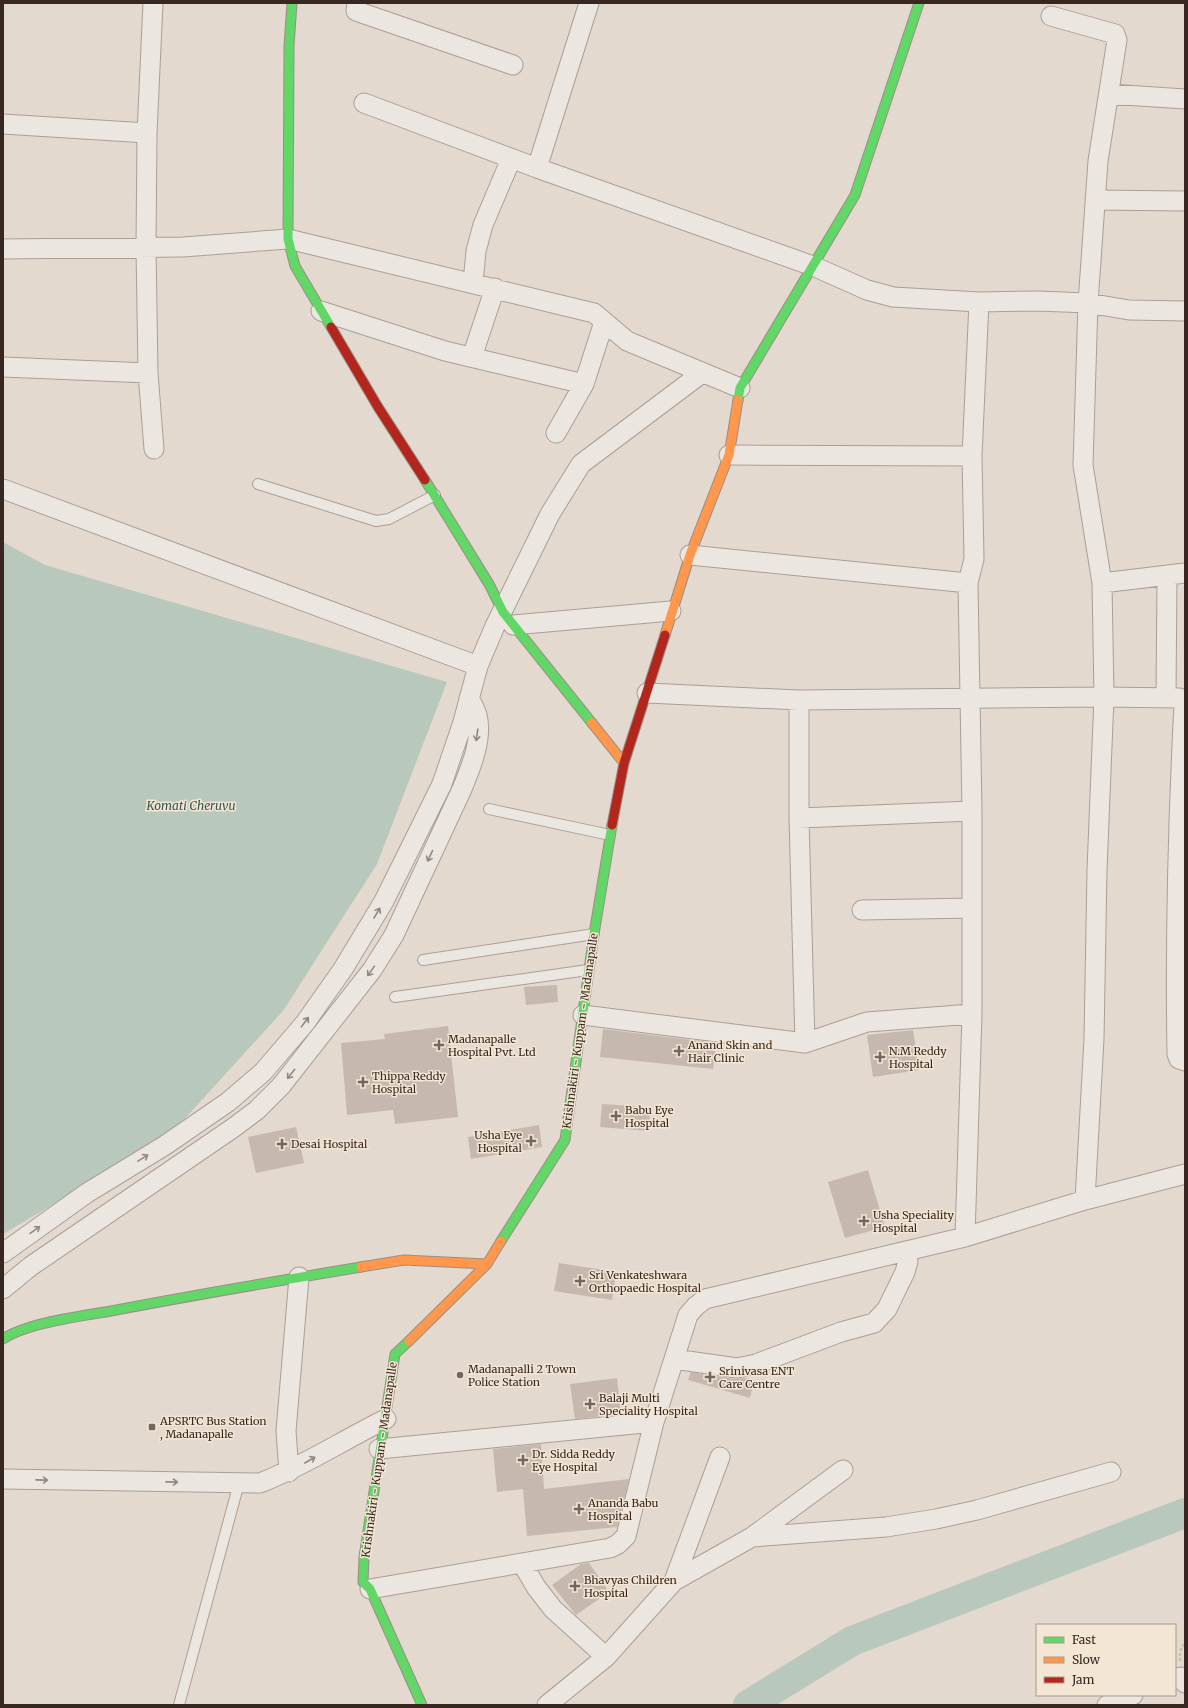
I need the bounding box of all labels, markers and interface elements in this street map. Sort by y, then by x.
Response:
one-way arrow [473,728,481,741]
water label: Komati Cheruvu [146,798,235,813]
one-way arrow [426,849,433,861]
one-way arrow [373,907,381,919]
street label: Krishnakiri - Kuppam - Madanapalle [559,932,601,1130]
one-way arrow [367,965,375,976]
one-way arrow [301,1016,309,1027]
place label: Madanapalle Hospital Pvt. Ltd [448,1032,536,1059]
place label: Anand Skin and Hair Clinic [687,1038,773,1065]
marker: Madanapalle Hospital Pvt. Ltd [433,1039,445,1051]
place label: N.M Reddy Hospital [889,1044,947,1071]
marker: Anand Skin and Hair Clinic [673,1045,685,1057]
marker: N.M Reddy Hospital [874,1051,886,1063]
one-way arrow [287,1068,295,1079]
place label: Thippa Reddy Hospital [372,1069,446,1096]
marker: Thippa Reddy Hospital [357,1076,369,1088]
place label: Babu Eye Hospital [625,1103,674,1130]
marker: Babu Eye Hospital [610,1110,622,1122]
place label: Usha Eye Hospital [474,1128,523,1155]
marker: Usha Eye Hospital [525,1135,537,1147]
place label: Desai Hospital [291,1137,368,1151]
marker: Desai Hospital [276,1138,288,1150]
one-way arrow [137,1154,149,1162]
place label: Usha Speciality Hospital [873,1208,955,1235]
marker: Usha Speciality Hospital [858,1215,870,1227]
one-way arrow [29,1226,40,1234]
place label: Sri Venkateshwara Orthopaedic Hospital [589,1268,702,1295]
marker: Sri Venkateshwara Orthopaedic Hospital [574,1275,586,1287]
street label: Krishnakiri - Kuppam - Madanapalle [358,1361,400,1559]
place label: Madanapalli 2 Town Police Station [468,1362,577,1389]
place label: Srinivasa ENT Care Centre [719,1364,795,1391]
marker: Madanapalli 2 Town Police Station [455,1370,465,1380]
marker: Srinivasa ENT Care Centre [704,1371,716,1383]
place label: Balaji Multi Speciality Hospital [599,1391,698,1418]
marker: Balaji Multi Speciality Hospital [584,1398,596,1410]
place label: APSRTC Bus Station , Madanapalle [159,1414,267,1441]
marker: APSRTC Bus Station , Madanapalle [147,1422,157,1432]
place label: Dr. Sidda Reddy Eye Hospital [532,1447,616,1474]
marker: Dr. Sidda Reddy Eye Hospital [517,1454,529,1466]
one-way arrow [304,1455,316,1463]
one-way arrow [35,1476,48,1484]
one-way arrow [165,1478,178,1486]
place label: Ananda Babu Hospital [587,1496,659,1523]
marker: Ananda Babu Hospital [573,1503,585,1515]
place label: Bhavyas Children Hospital [584,1573,678,1600]
marker: Bhavyas Children Hospital [569,1580,581,1592]
legend [1036,1624,1176,1696]
text: Fast [1072,1632,1096,1647]
text: Slow [1072,1652,1101,1667]
text: Jam [1071,1672,1095,1687]

